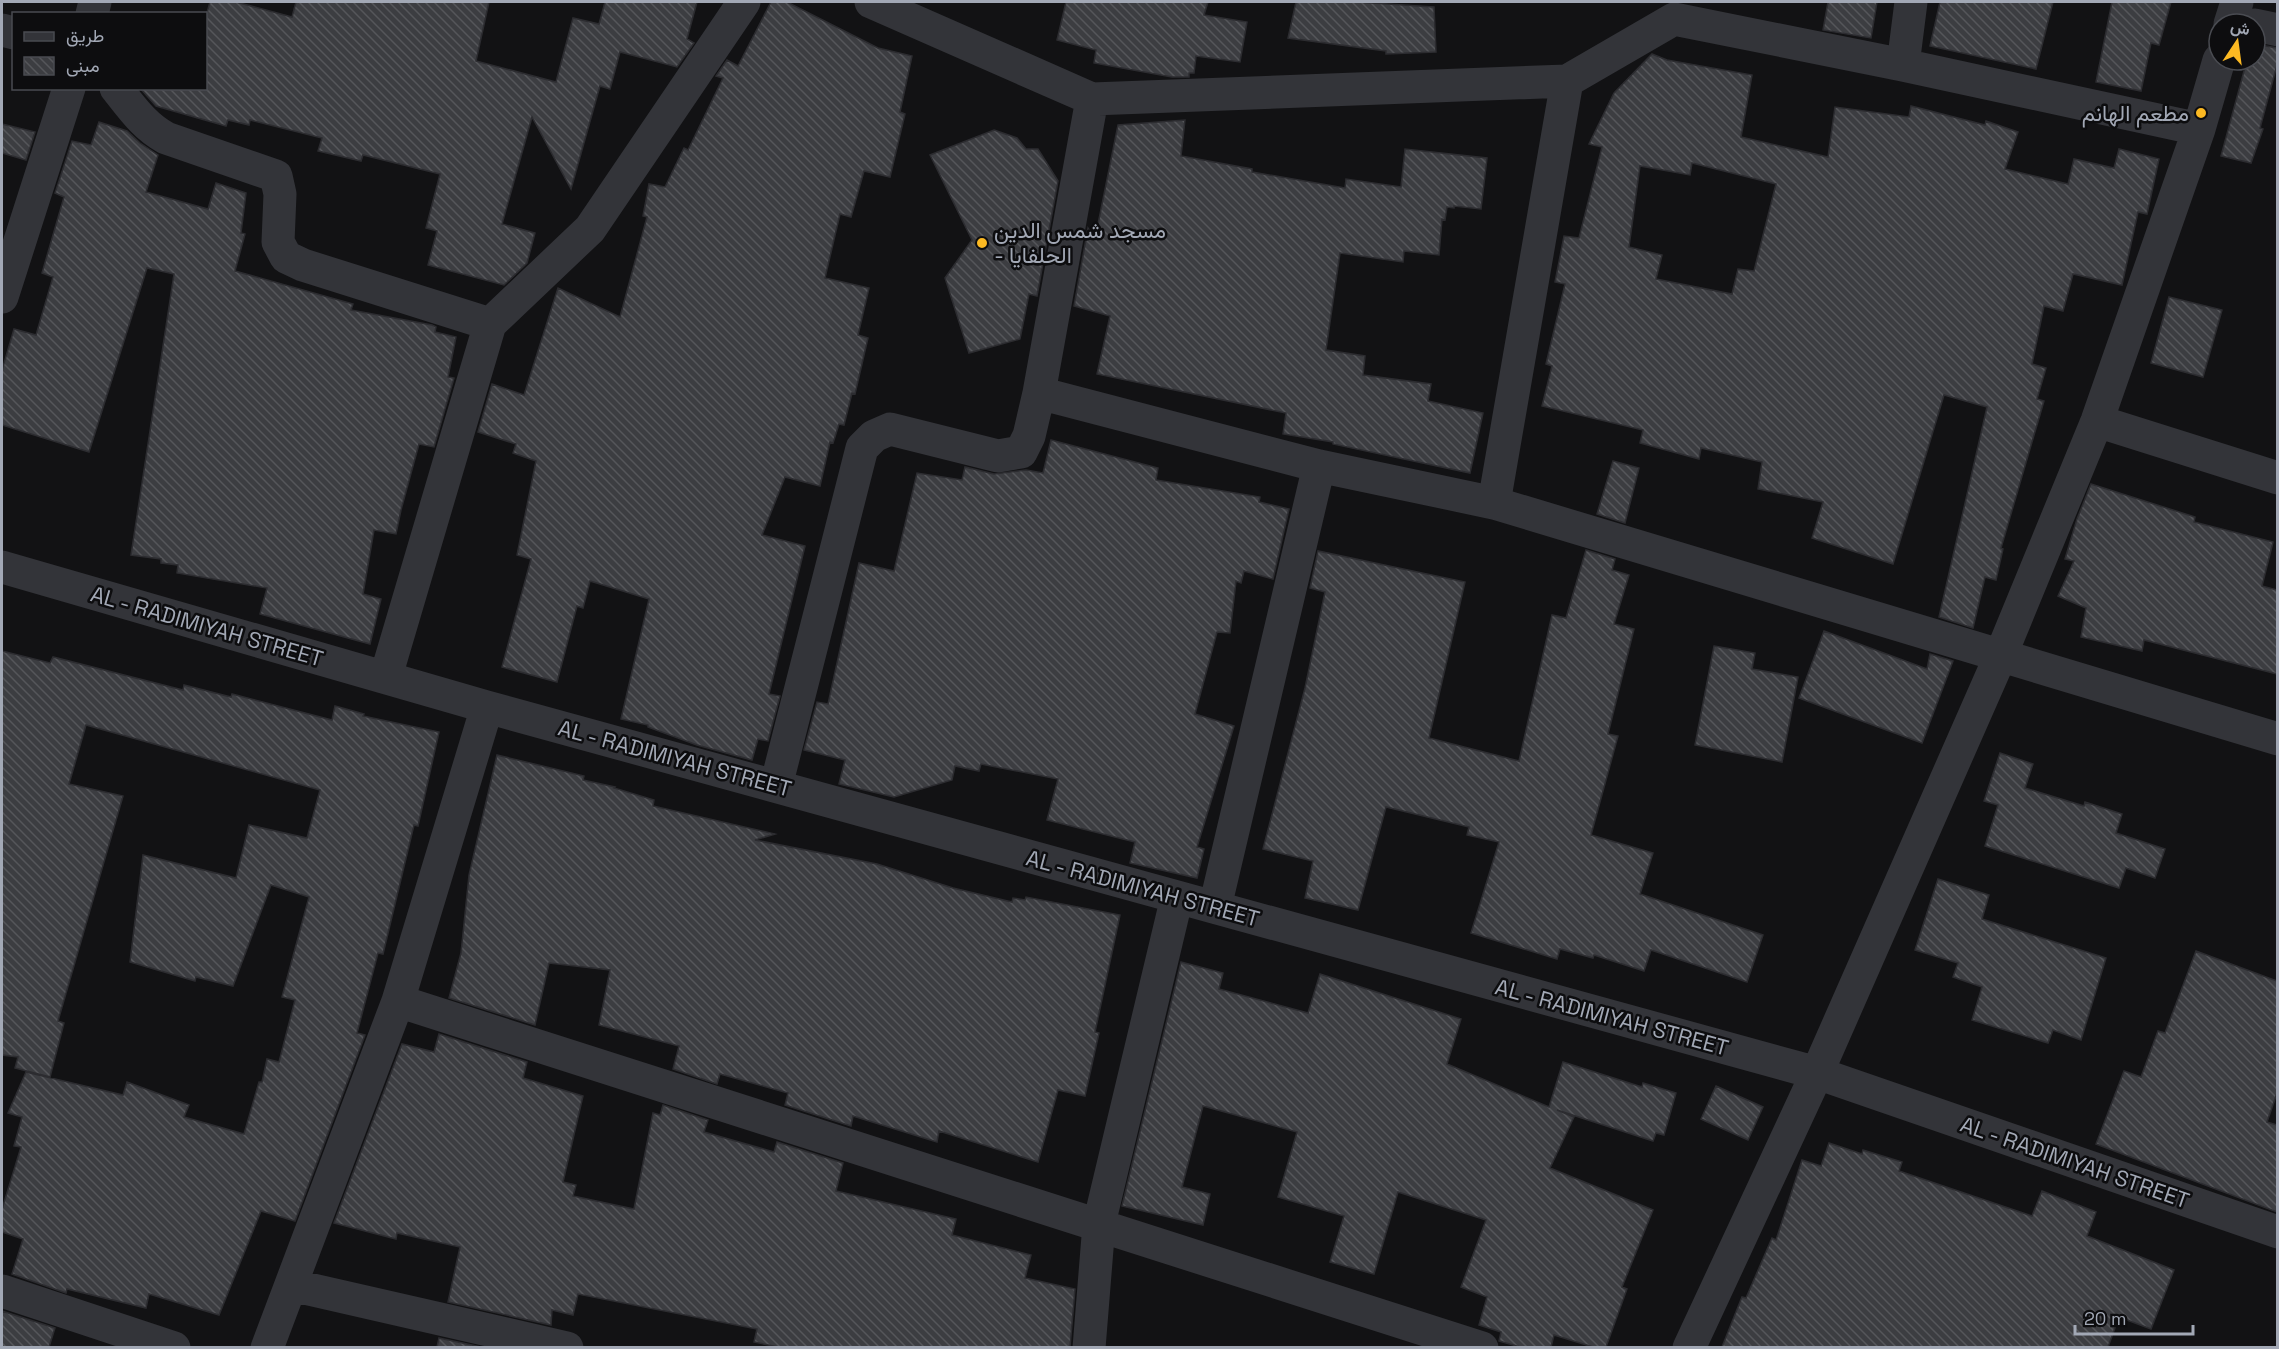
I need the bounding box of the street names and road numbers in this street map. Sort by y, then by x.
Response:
street label: AL - RADIMIYAH STREET [88,579,326,673]
street label: AL - RADIMIYAH STREET [555,713,795,803]
street label: AL - RADIMIYAH STREET [1023,843,1263,933]
street label: AL - RADIMIYAH STREET [1492,972,1732,1062]
street label: AL - RADIMIYAH STREET [1957,1110,2193,1214]

